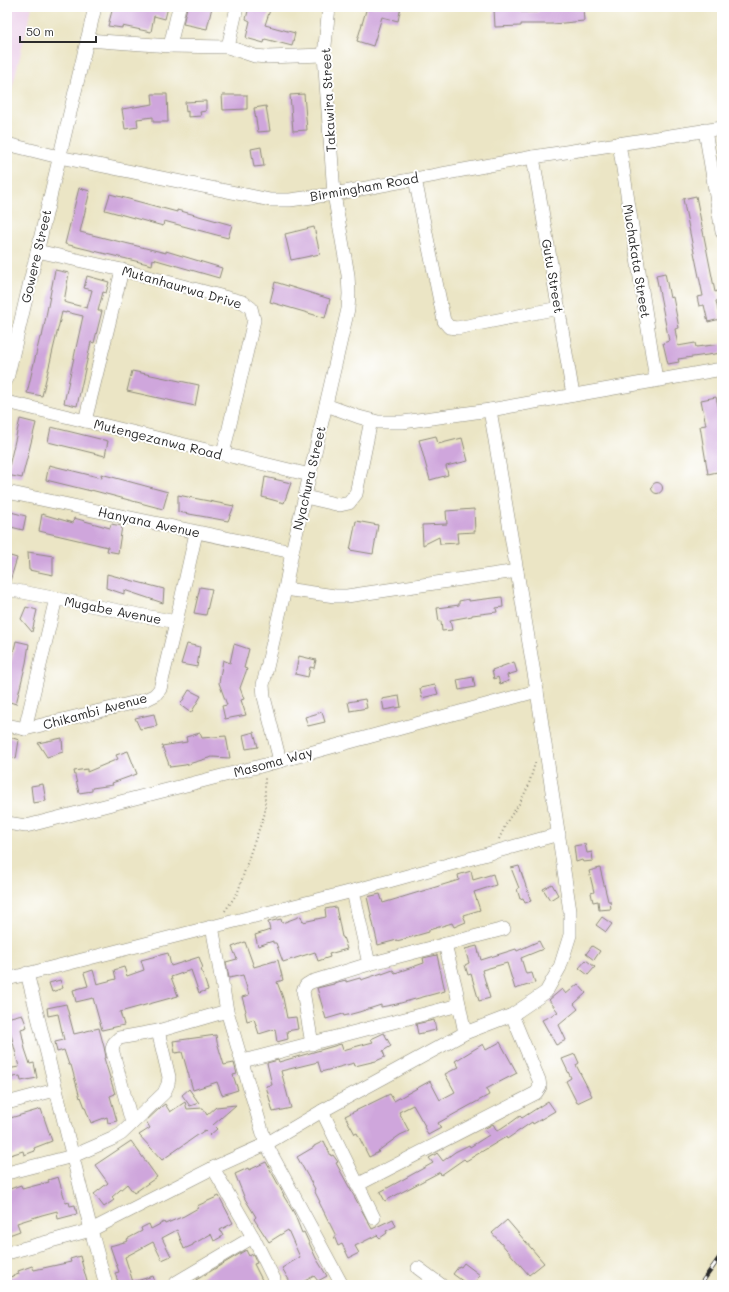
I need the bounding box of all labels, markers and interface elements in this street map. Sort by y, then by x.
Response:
scale bar [20,18,96,44]
text: 50 m [26,23,54,39]
street label: Takawira Street [316,47,339,153]
street label: Birmingham Road [308,169,420,204]
street label: Muchakata Street [620,203,655,319]
street label: Gowere Street [16,207,55,304]
street label: Gutu Street [539,237,568,315]
street label: Mutanhaurwa Drive [120,261,244,312]
street label: Mutengezanwa Road [92,414,224,463]
street label: Nyachura Street [288,424,329,532]
street label: Hanyana Avenue [97,502,202,541]
street label: Mugabe Avenue [63,592,163,627]
street label: Chikambi Avenue [41,688,149,733]
street label: Masoma Way [231,743,315,780]

